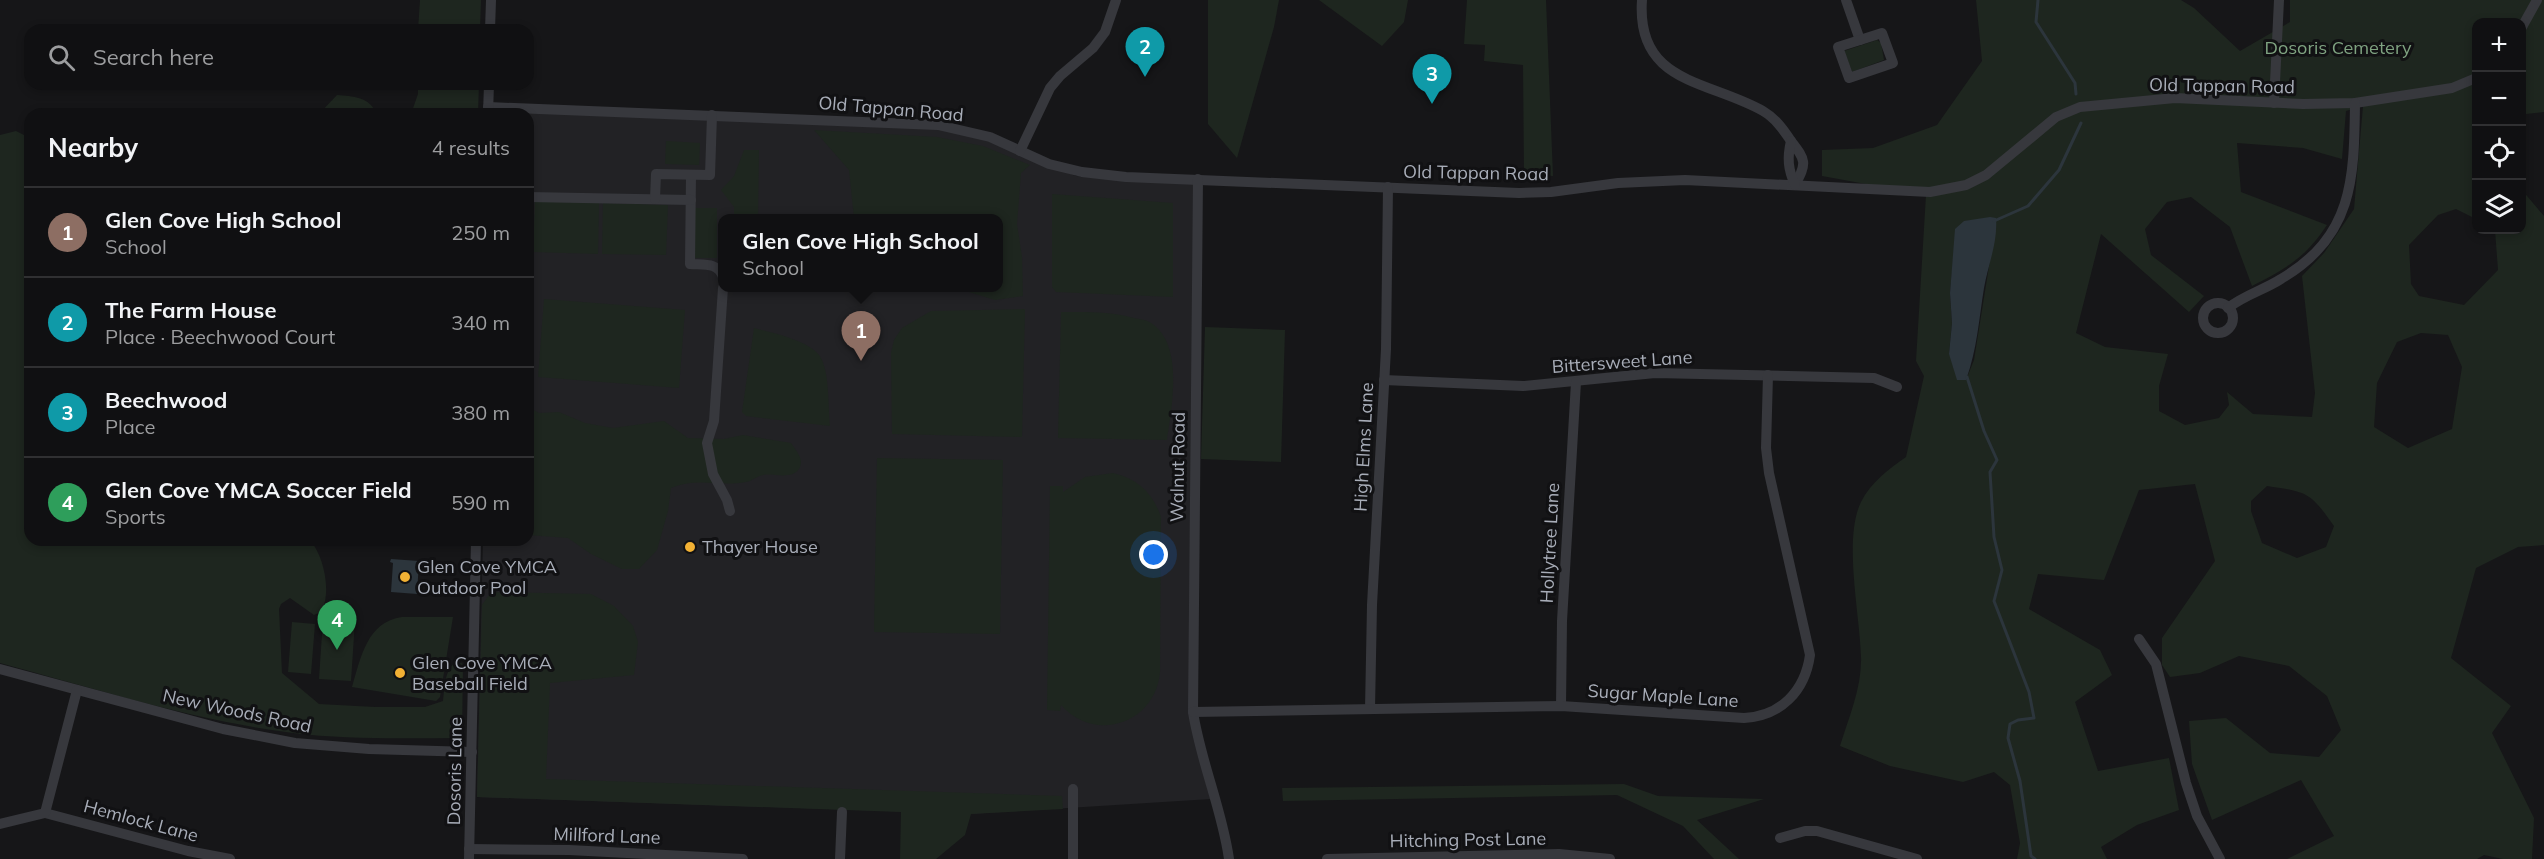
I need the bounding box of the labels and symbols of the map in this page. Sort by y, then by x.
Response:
pin: 2 [1126,28,1164,77]
park label: Dosoris Cemetery [2264,36,2412,59]
pin: 3 [1412,54,1452,104]
street label: Old Tappan Road [2149,73,2295,98]
street label: Old Tappan Road [817,91,965,126]
street label: Old Tappan Road [1403,160,1549,185]
pin: 1 [842,312,880,361]
street label: Bittersweet Lane [1551,345,1693,378]
street label: High Elms Lane [1349,382,1378,512]
street label: Walnut Road [1165,412,1190,522]
street label: Hollytree Lane [1535,482,1564,604]
place label: Thayer House [702,535,818,558]
marker: Thayer House [683,540,697,554]
your location [1139,540,1168,569]
place label: Glen Cove YMCA Outdoor Pool [417,555,557,599]
marker: Glen Cove YMCA Outdoor Pool [398,570,412,584]
pin: 4 [318,600,356,650]
place label: Glen Cove YMCA Baseball Field [412,651,552,695]
marker: Glen Cove YMCA Baseball Field [393,666,407,680]
street label: Sugar Maple Lane [1587,679,1739,712]
street label: New Woods Road [161,684,314,738]
street label: Dosoris Lane [442,717,467,825]
street label: Hemlock Lane [81,794,201,847]
street label: Millford Lane [553,822,661,849]
street label: Hitching Post Lane [1390,827,1546,852]

